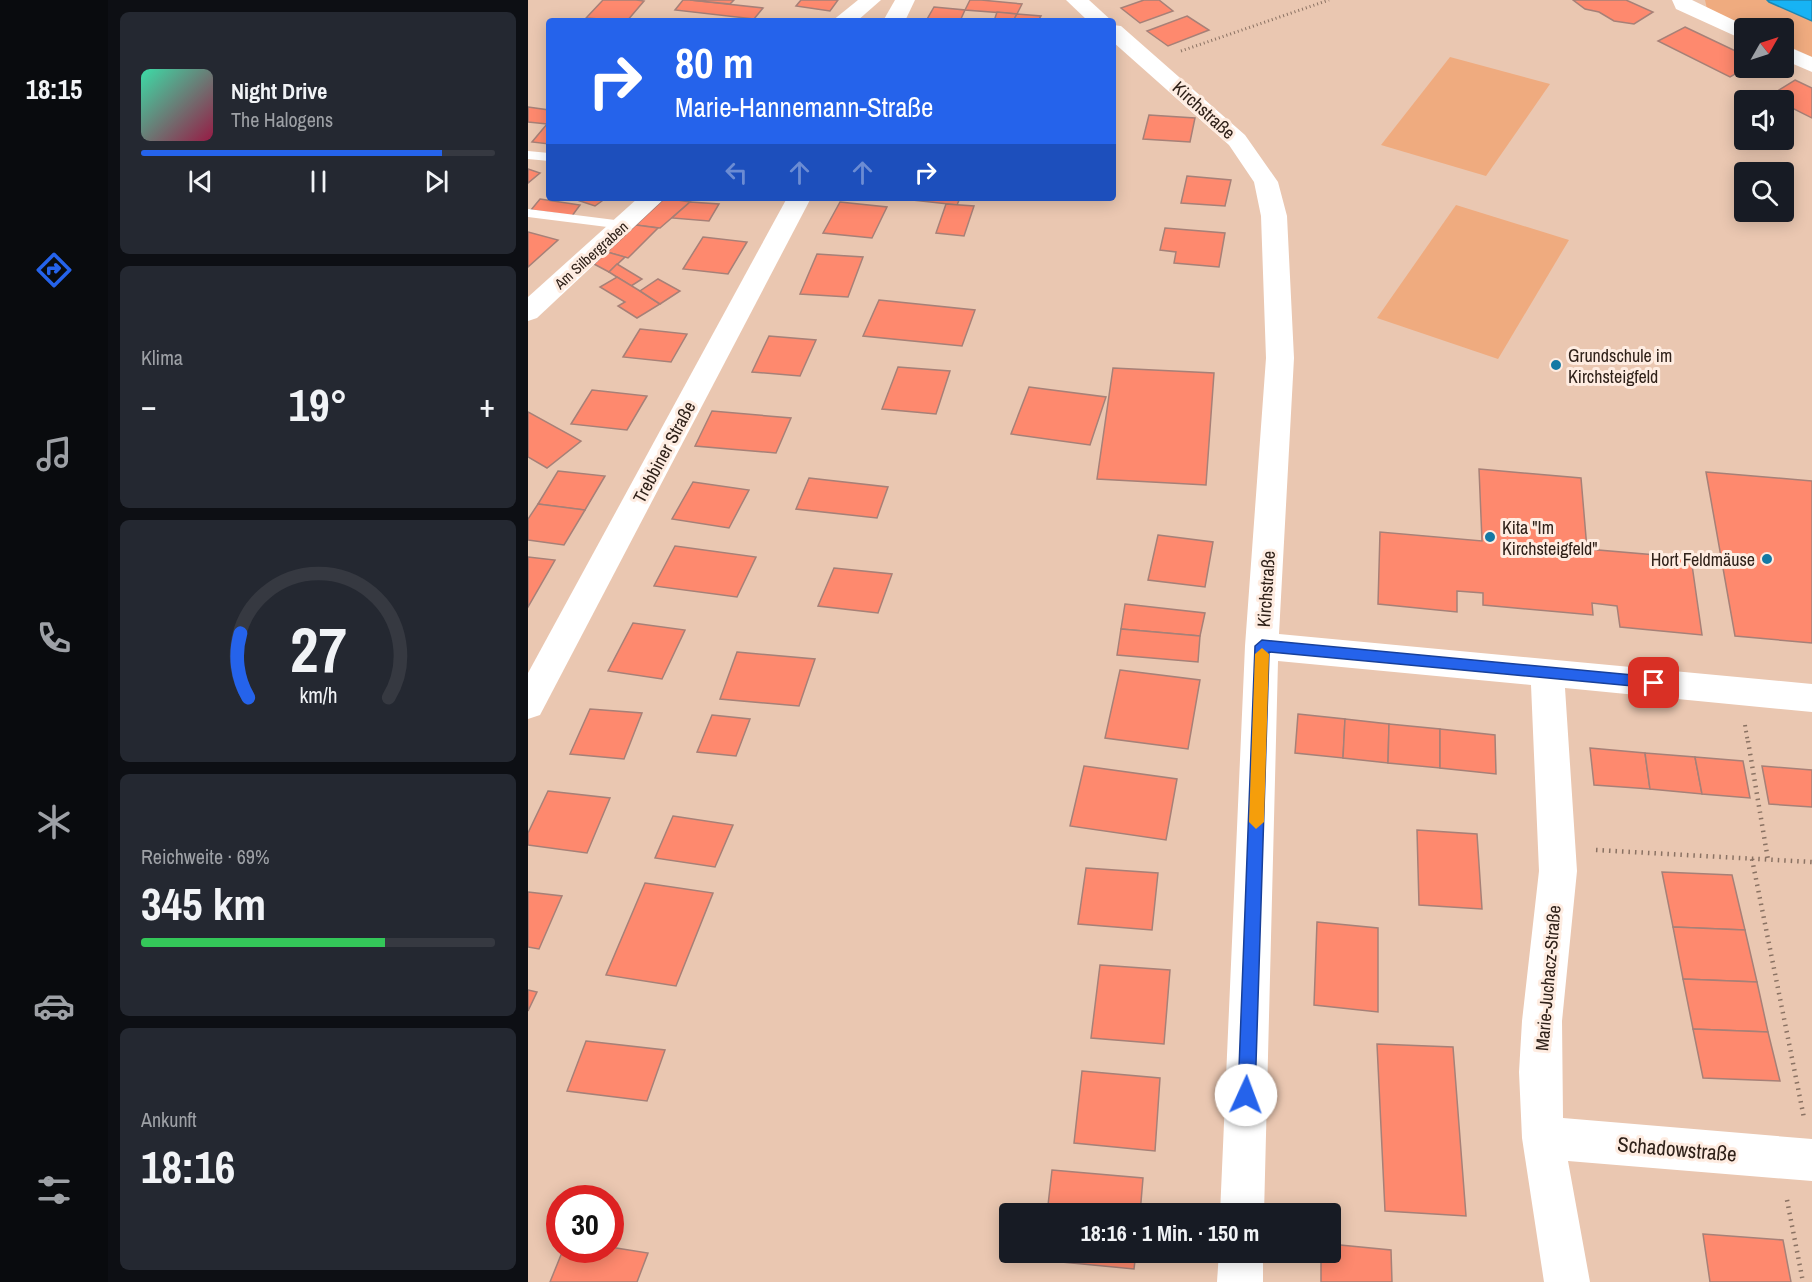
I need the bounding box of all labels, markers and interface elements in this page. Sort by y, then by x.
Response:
north arrow [1734,18,1794,78]
map controls [1734,18,1794,222]
text: 80 m [675,35,754,91]
icon: right [576,42,654,120]
text: 18:15 [26,71,82,107]
street label: Kirchstraße [1167,75,1241,145]
text: Night Drive [231,76,327,106]
text: Marie-Hannemann-Straße [675,89,933,125]
button: sound [1734,90,1794,150]
text: The Halogens [231,106,333,133]
icon: left [720,156,753,189]
icon: ahead [783,156,816,189]
icon: ahead [846,156,879,189]
icon: right [909,156,942,189]
button: search [1734,162,1794,222]
icon: previous [184,165,217,198]
icon: pause [302,165,335,198]
icon: next [420,165,453,198]
street label: Am Silbergraben [549,216,632,294]
icon: directions [33,249,75,291]
place label: Grundschule im Kirchsteigfeld [1568,343,1672,389]
text: Klima [141,344,183,371]
marker: Grundschule im Kirchsteigfeld [1549,358,1563,372]
text: 19° [288,374,348,435]
text: − [141,383,157,427]
text: + [479,383,495,427]
street label: Trebbiner Straße [627,397,701,507]
icon: music [33,433,75,475]
place label: Kita "Im Kirchsteigfeld" [1502,515,1598,561]
marker: Kita "Im Kirchsteigfeld" [1483,530,1497,544]
place label: Hort Feldmäuse [1651,547,1755,572]
street label: Kirchstraße [1251,550,1281,628]
marker: Hort Feldmäuse [1760,552,1774,566]
text: 27 [290,607,346,691]
icon: phone [33,617,75,659]
pin [1628,657,1679,708]
icon: arrive [1637,666,1670,699]
text: km/h [299,681,337,710]
icon: climate [33,801,75,843]
text: Reichweite · 69% [141,843,270,870]
text: 345 km [141,873,266,934]
street label: Marie-Juchacz-Straße [1529,904,1567,1052]
icon: car [33,985,75,1027]
position arrow [1214,1063,1278,1127]
text: Ankunft [141,1106,197,1133]
street label: Schadowstraße [1616,1129,1738,1169]
text: 18:16 [141,1136,235,1197]
icon: filters [33,1169,75,1211]
speed limit sign: 30 [546,1185,624,1263]
text: 18:16 · 1 Min. · 150 m [1081,1218,1259,1248]

